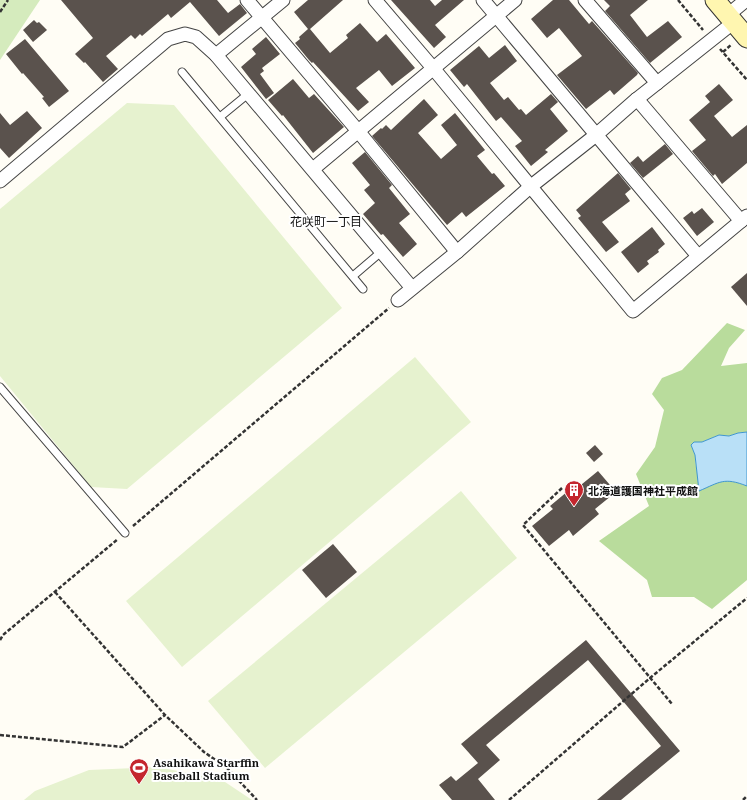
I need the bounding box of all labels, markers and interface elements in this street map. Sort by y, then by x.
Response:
district label: 花咲町一丁目 [290,213,362,230]
building icon: 北海道護国神社平成館 [563,479,585,507]
place label: 北海道護国神社平成館 [588,483,698,498]
place label: Asahikawa Starffin Baseball Stadium [153,755,260,783]
sports icon: Asahikawa Starffin Baseball Stadium [128,757,150,785]

